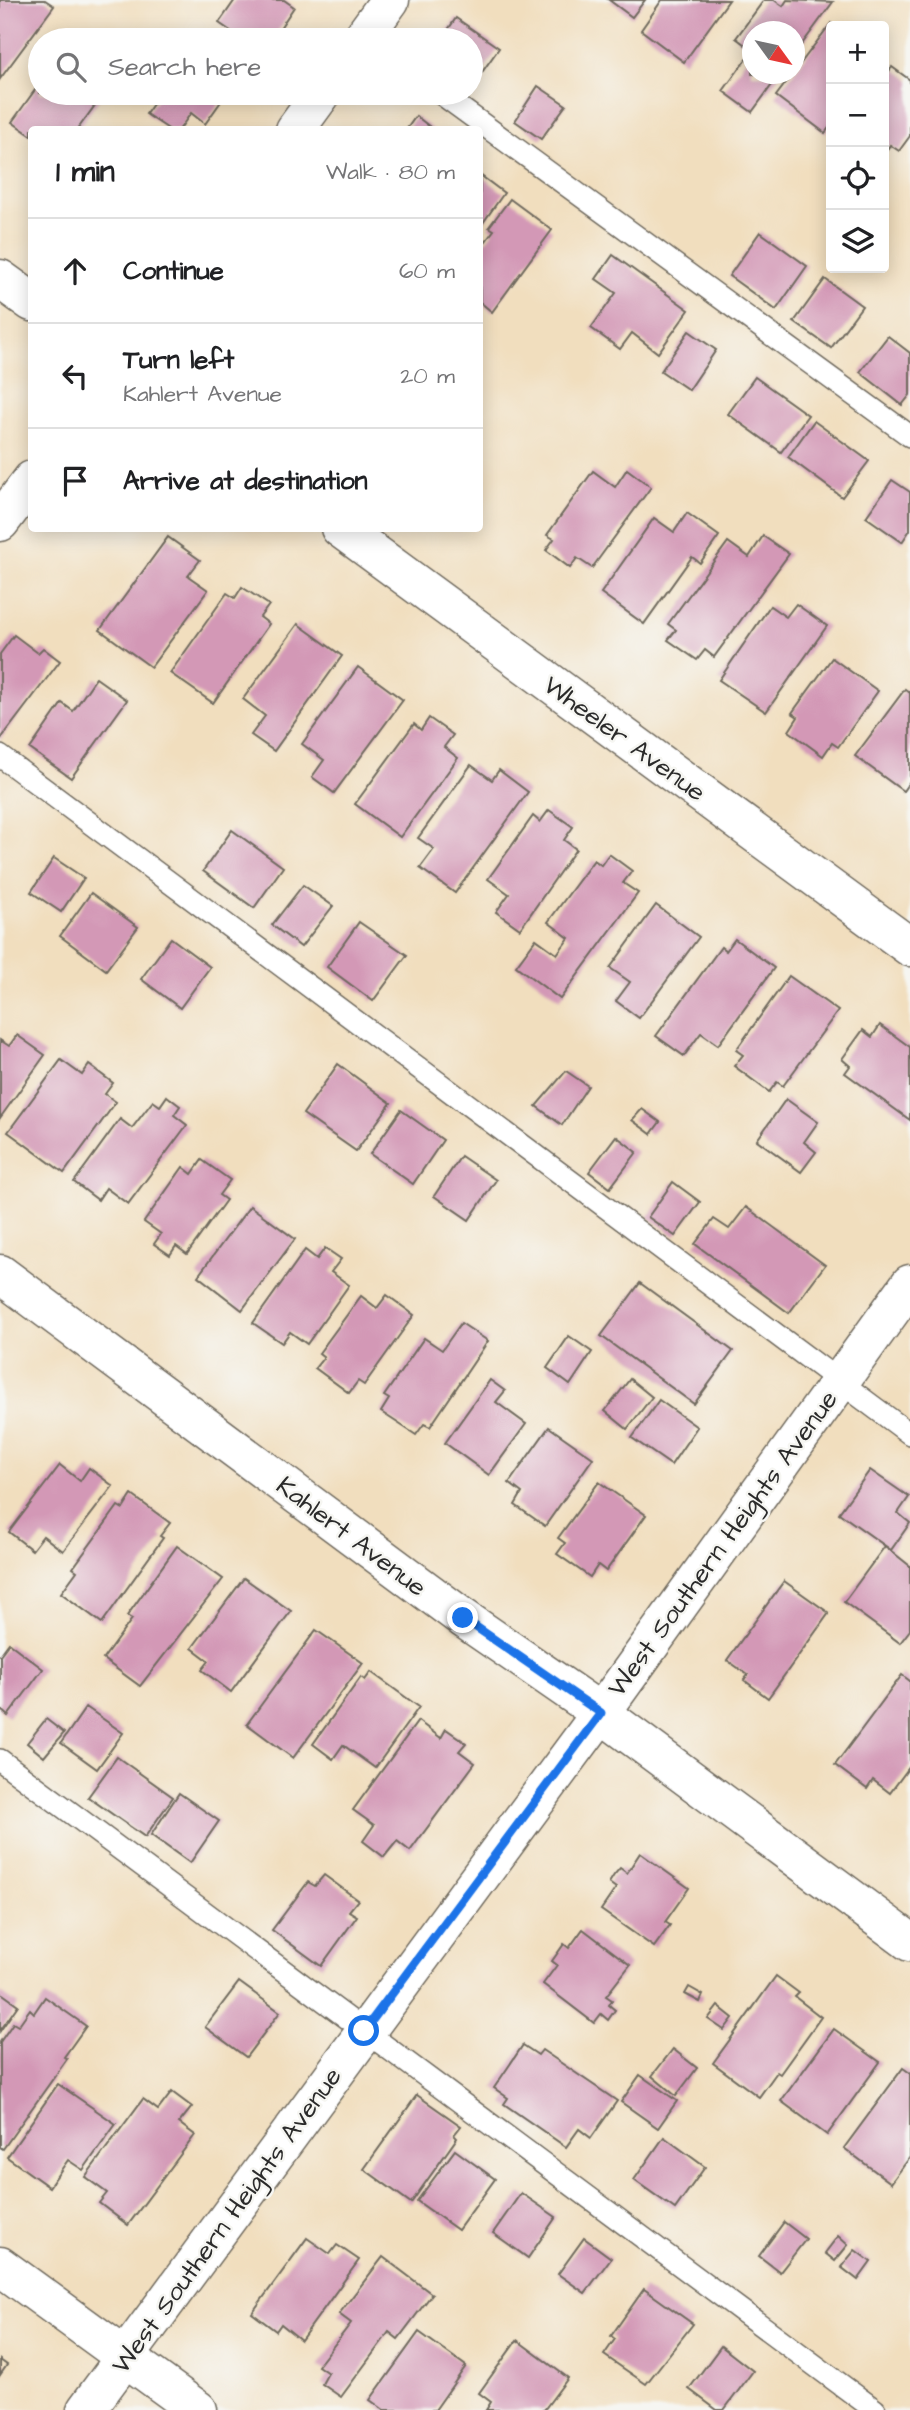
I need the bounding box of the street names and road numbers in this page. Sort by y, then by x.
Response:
street label: Wheeler Avenue [536,668,713,810]
street label: West Southern Heights Avenue [599,1383,848,1705]
street label: Kahlert Avenue [269,1468,434,1605]
street label: West Southern Heights Avenue [103,2060,352,2382]

